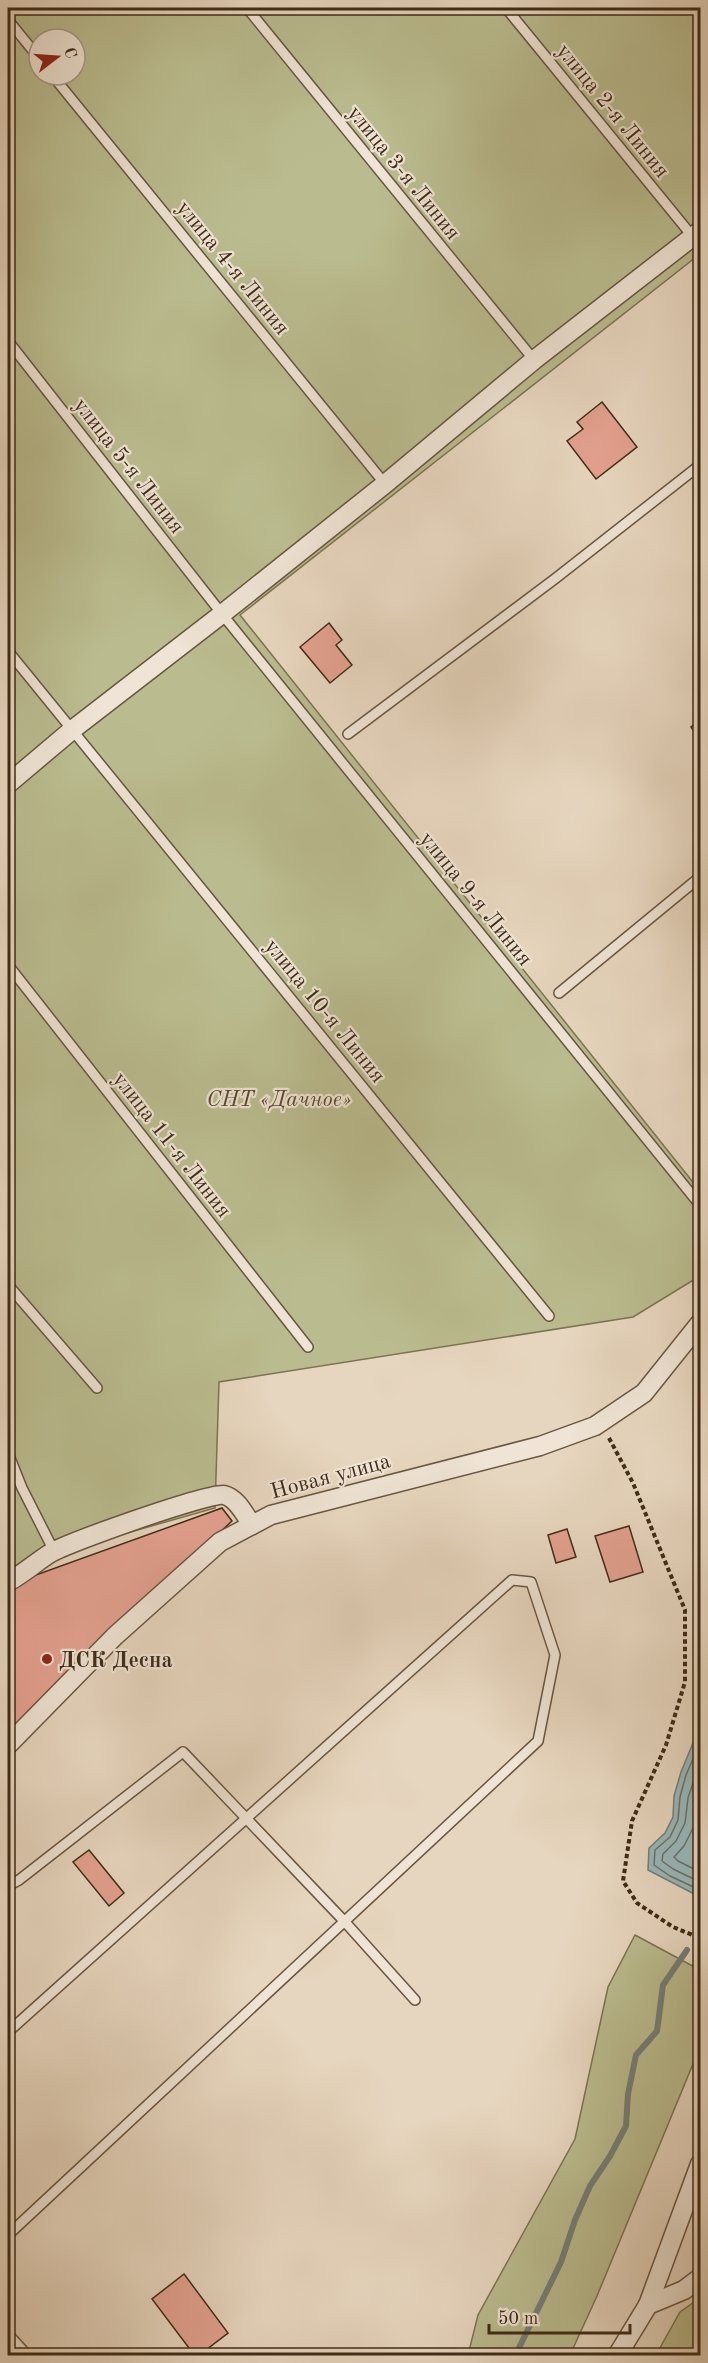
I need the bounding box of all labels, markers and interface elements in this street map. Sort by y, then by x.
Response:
north arrow [27,27,87,87]
street label: улица 2-я Линия [552,40,673,182]
text: С [60,46,79,61]
street label: улица 3-я Линия [343,102,464,244]
street label: улица 4-я Линия [172,197,293,339]
street label: улица 5-я Линия [69,394,188,538]
street label: улица 9-я Линия [415,828,536,970]
street label: улица 10-я Линия [260,935,389,1087]
street label: улица 11-я Линия [108,1068,235,1222]
park label: СНТ «Дачное» [207,1089,351,1111]
street label: Новая улица [268,1450,393,1504]
place label: ДСК Десна [59,1650,173,1672]
marker: ДСК Десна [40,1652,54,1666]
scale bar [489,2297,630,2335]
text: 50 m [498,2310,538,2328]

